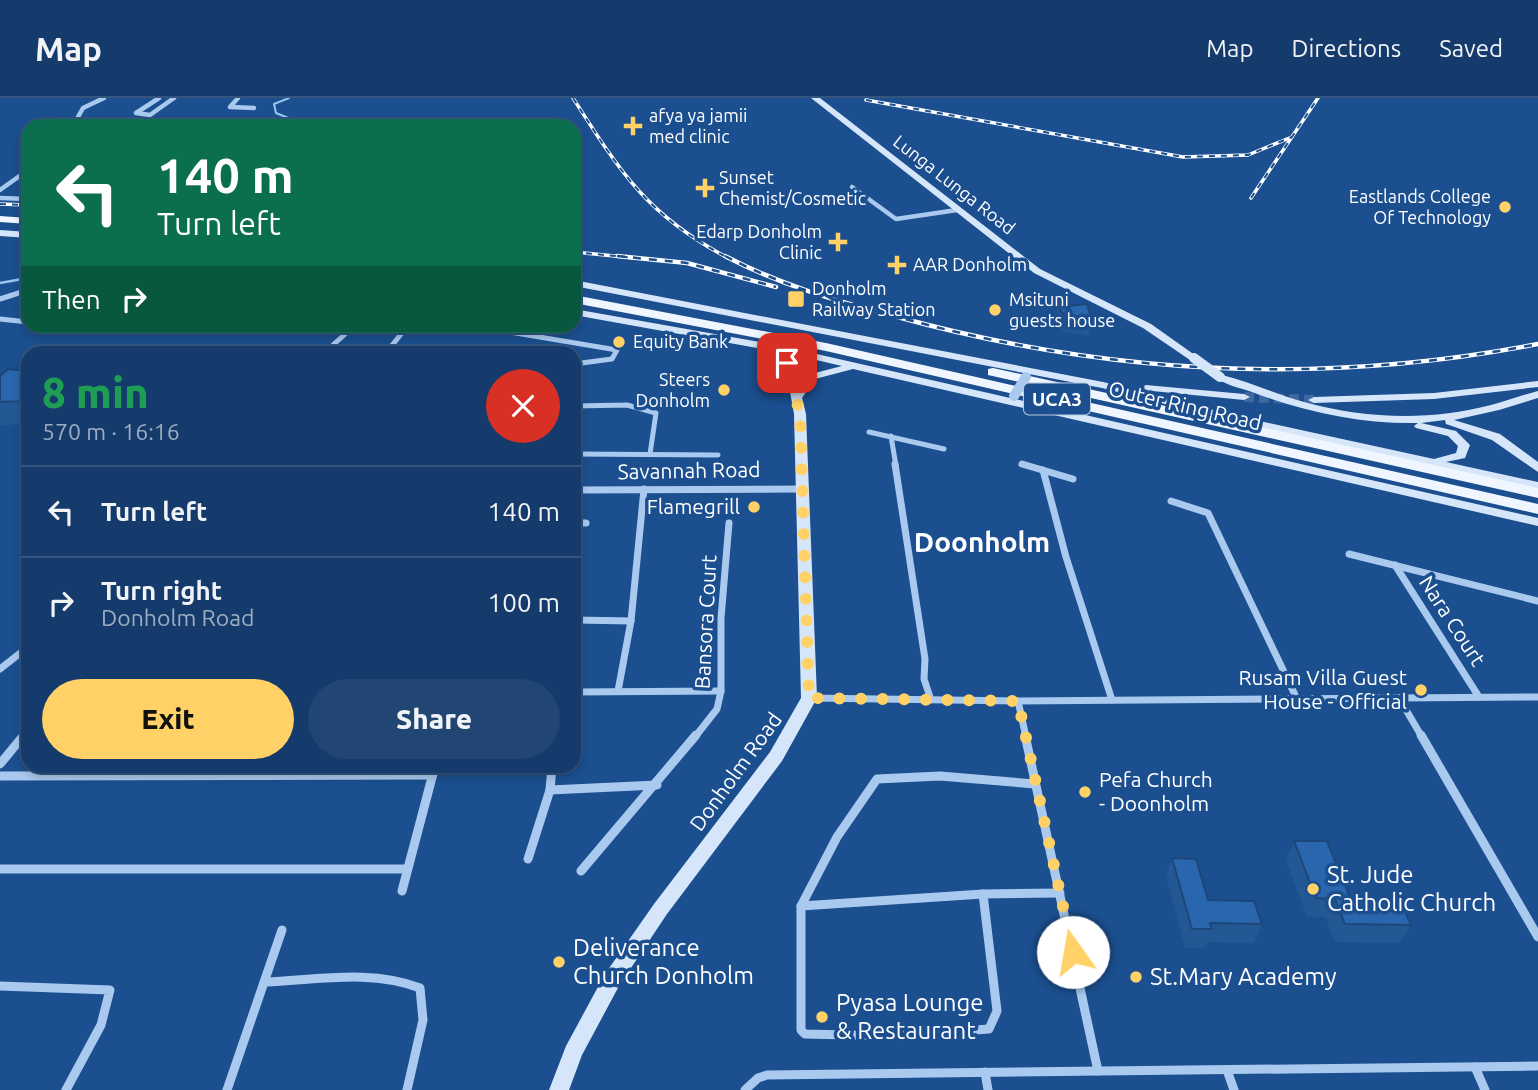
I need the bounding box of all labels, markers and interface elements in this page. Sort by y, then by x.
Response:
text: Map [35,30,102,67]
text: Map [1206,35,1253,62]
text: Directions [1291,35,1401,62]
text: Saved [1439,35,1503,62]
place label: afya ya jamii med clinic [649,105,747,146]
marker: afya ya jamii med clinic [623,116,643,136]
street label: Lunga Lunga Road [890,131,1019,238]
icon: left [42,147,133,238]
text: 140 m [157,147,294,202]
place label: Sunset Chemist/Cosmetic [719,167,866,208]
marker: Sunset Chemist/Cosmetic [697,180,713,196]
place label: Eastlands College Of Technology [1349,186,1491,227]
marker: Eastlands College Of Technology [1497,199,1513,215]
text: Turn left [157,205,281,241]
place label: Edarp Donholm Clinic [696,221,822,262]
marker: Edarp Donholm Clinic [828,232,848,252]
place label: AAR Donholm [913,254,1027,274]
marker: AAR Donholm [887,255,907,275]
place label: Donholm Railway Station [812,278,935,319]
icon: right [115,280,153,318]
text: Then [42,285,101,314]
marker: Donholm Railway Station [786,289,806,309]
place label: Msituni guests house [1009,289,1115,330]
marker: Msituni guests house [987,302,1003,318]
place label: Equity Bank [633,331,728,351]
pin [757,333,817,393]
marker: Equity Bank [611,334,627,350]
icon: arrive [768,344,806,382]
text: 8 min [42,369,149,416]
button: close [486,369,560,443]
place label: Steers Donholm [635,369,710,410]
street label: Outer Ring Road [1106,376,1264,434]
marker: Steers Donholm [716,382,732,398]
road number: UCA3 [1024,384,1090,414]
text: 570 m · 16:16 [42,419,180,444]
street label: Savannah Road [617,457,761,483]
icon: left [42,493,80,531]
place label: Flamegrill [647,494,740,518]
text: Turn left [101,497,207,526]
text: 140 m [488,497,560,526]
marker: Flamegrill [746,499,762,515]
district label: Doonholm [914,526,1050,557]
street label: Bansora Court [690,554,721,690]
street label: Nara Court [1415,571,1491,670]
text: Turn right [101,576,222,605]
icon: right [42,584,80,622]
text: 100 m [488,588,560,617]
text: Donholm Road [101,605,255,630]
place label: Rusam Villa Guest House - Official [1238,665,1407,713]
button: Exit [42,679,294,759]
button: Share [308,679,560,759]
marker: Rusam Villa Guest House - Official [1413,682,1429,698]
street label: Donholm Road [684,708,786,835]
place label: Pefa Church - Doonholm [1099,767,1213,815]
marker: Pefa Church - Doonholm [1077,784,1093,800]
place label: St. Jude Catholic Church [1327,861,1496,916]
marker: St. Jude Catholic Church [1305,881,1321,897]
position arrow [1036,915,1110,989]
place label: Deliverance Church Donholm [573,934,754,989]
marker: Deliverance Church Donholm [551,954,567,970]
place label: St.Mary Academy [1150,963,1337,990]
marker: St.Mary Academy [1128,969,1144,985]
place label: Pyasa Lounge & Restaurant [836,989,983,1044]
marker: Pyasa Lounge & Restaurant [814,1009,830,1025]

